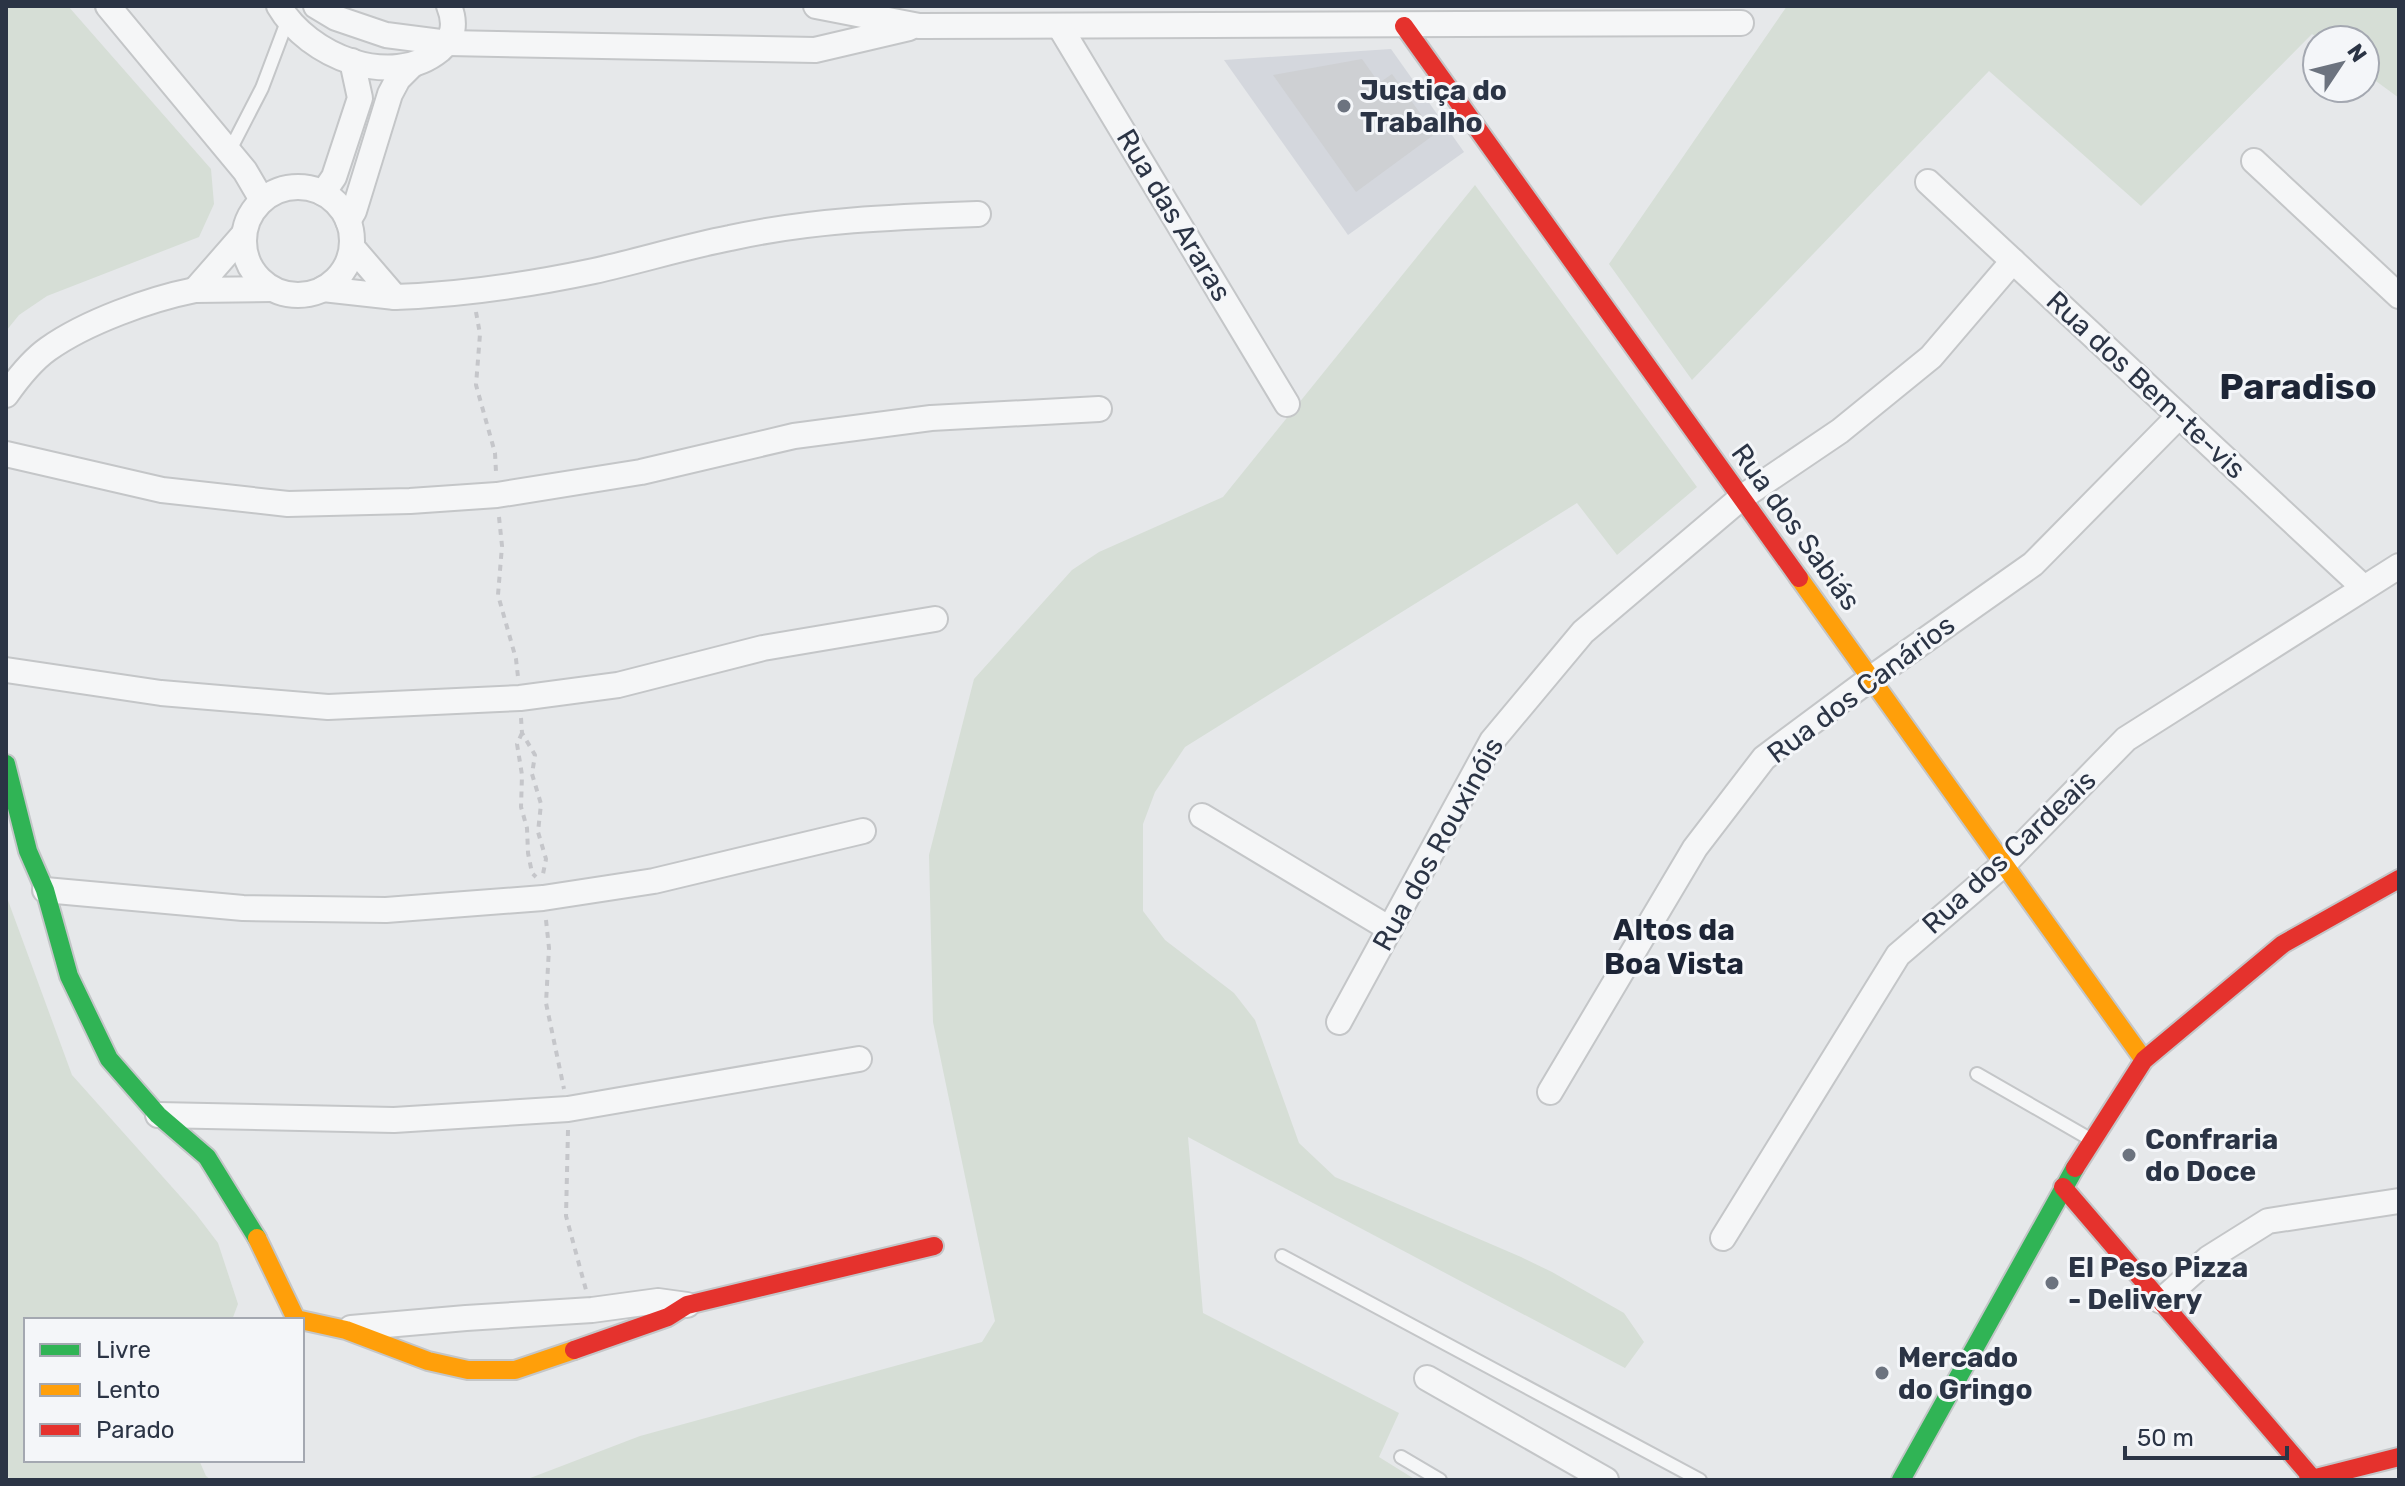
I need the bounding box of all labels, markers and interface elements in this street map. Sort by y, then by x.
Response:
north arrow [2301,24,2381,104]
text: N [2341,39,2373,67]
place label: Justiça do Trabalho [1360,74,1507,139]
marker: Justiça do Trabalho [1335,97,1353,115]
street label: Rua das Araras [1110,123,1238,307]
street label: Rua dos Bem-te-vis [2040,284,2252,486]
district label: Paradiso [2219,365,2377,408]
street label: Rua dos Sabiás [1725,437,1867,617]
street label: Rua dos Canários [1761,608,1961,770]
street label: Rua dos Rouxinóis [1366,732,1510,956]
street label: Rua dos Cardeais [1916,763,2102,941]
district label: Altos da Boa Vista [1604,912,1744,982]
place label: Confraria do Doce [2145,1123,2278,1188]
marker: Confraria do Doce [2120,1146,2138,1164]
place label: El Peso Pizza - Delivery [2068,1251,2248,1316]
marker: El Peso Pizza - Delivery [2043,1274,2061,1292]
legend [24,1318,304,1462]
text: Livre [96,1336,151,1364]
place label: Mercado do Gringo [1898,1341,2033,1406]
marker: Mercado do Gringo [1873,1364,1891,1382]
text: Lento [96,1376,160,1404]
scale bar [2125,1410,2287,1460]
text: Parado [96,1416,175,1444]
text: 50 m [2137,1424,2194,1452]

